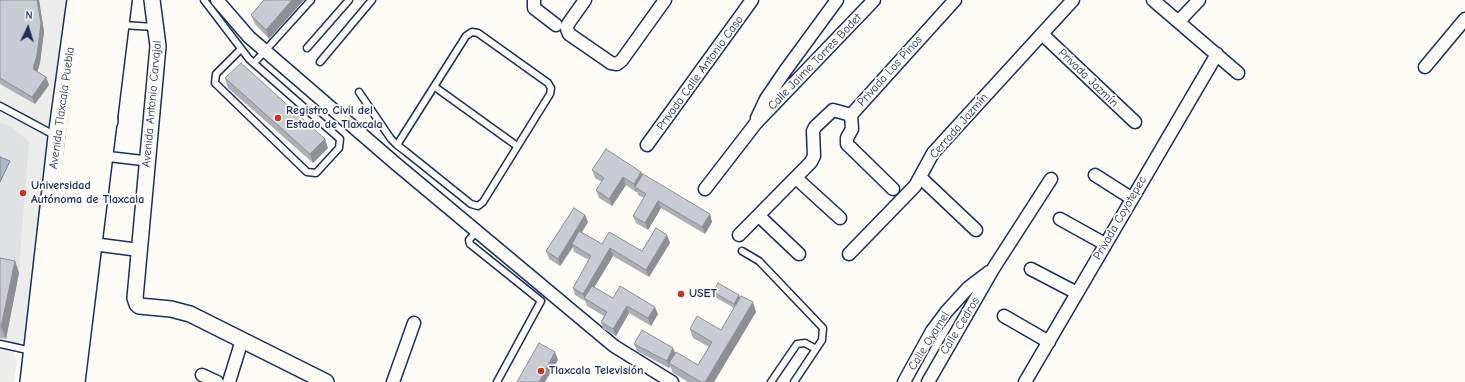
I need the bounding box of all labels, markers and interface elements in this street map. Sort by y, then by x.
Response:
north arrow [8,8,48,48]
text: N [25,9,33,22]
street label: Calle Jaime Torres Bodet [765,11,865,113]
street label: Privada Calle Antonio Caso [654,13,746,133]
street label: Privada Los Pinos [854,33,926,109]
street label: Avenida Antonio Carvajal [139,40,165,168]
street label: Avenida Tlaxcala Puebla [46,46,78,170]
street label: Privada Jazmín [1055,46,1121,110]
street label: Cerrada Jazmín [927,90,991,162]
place label: Registro Civil del Estado de Tlaxcala [286,104,383,132]
marker: Registro Civil del Estado de Tlaxcala [273,113,283,123]
street label: Privada Coyotepec [1090,174,1150,262]
place label: Universidad Autónoma de Tlaxcala [31,179,144,207]
marker: Universidad Autónoma de Tlaxcala [18,188,28,198]
place label: USET [689,287,717,301]
marker: USET [676,289,686,299]
street label: Calle Cedros [937,295,983,357]
street label: Calle Oyamel [905,309,953,373]
place label: Tlaxcala Televisión [549,364,643,378]
marker: Tlaxcala Televisión [536,366,546,376]

